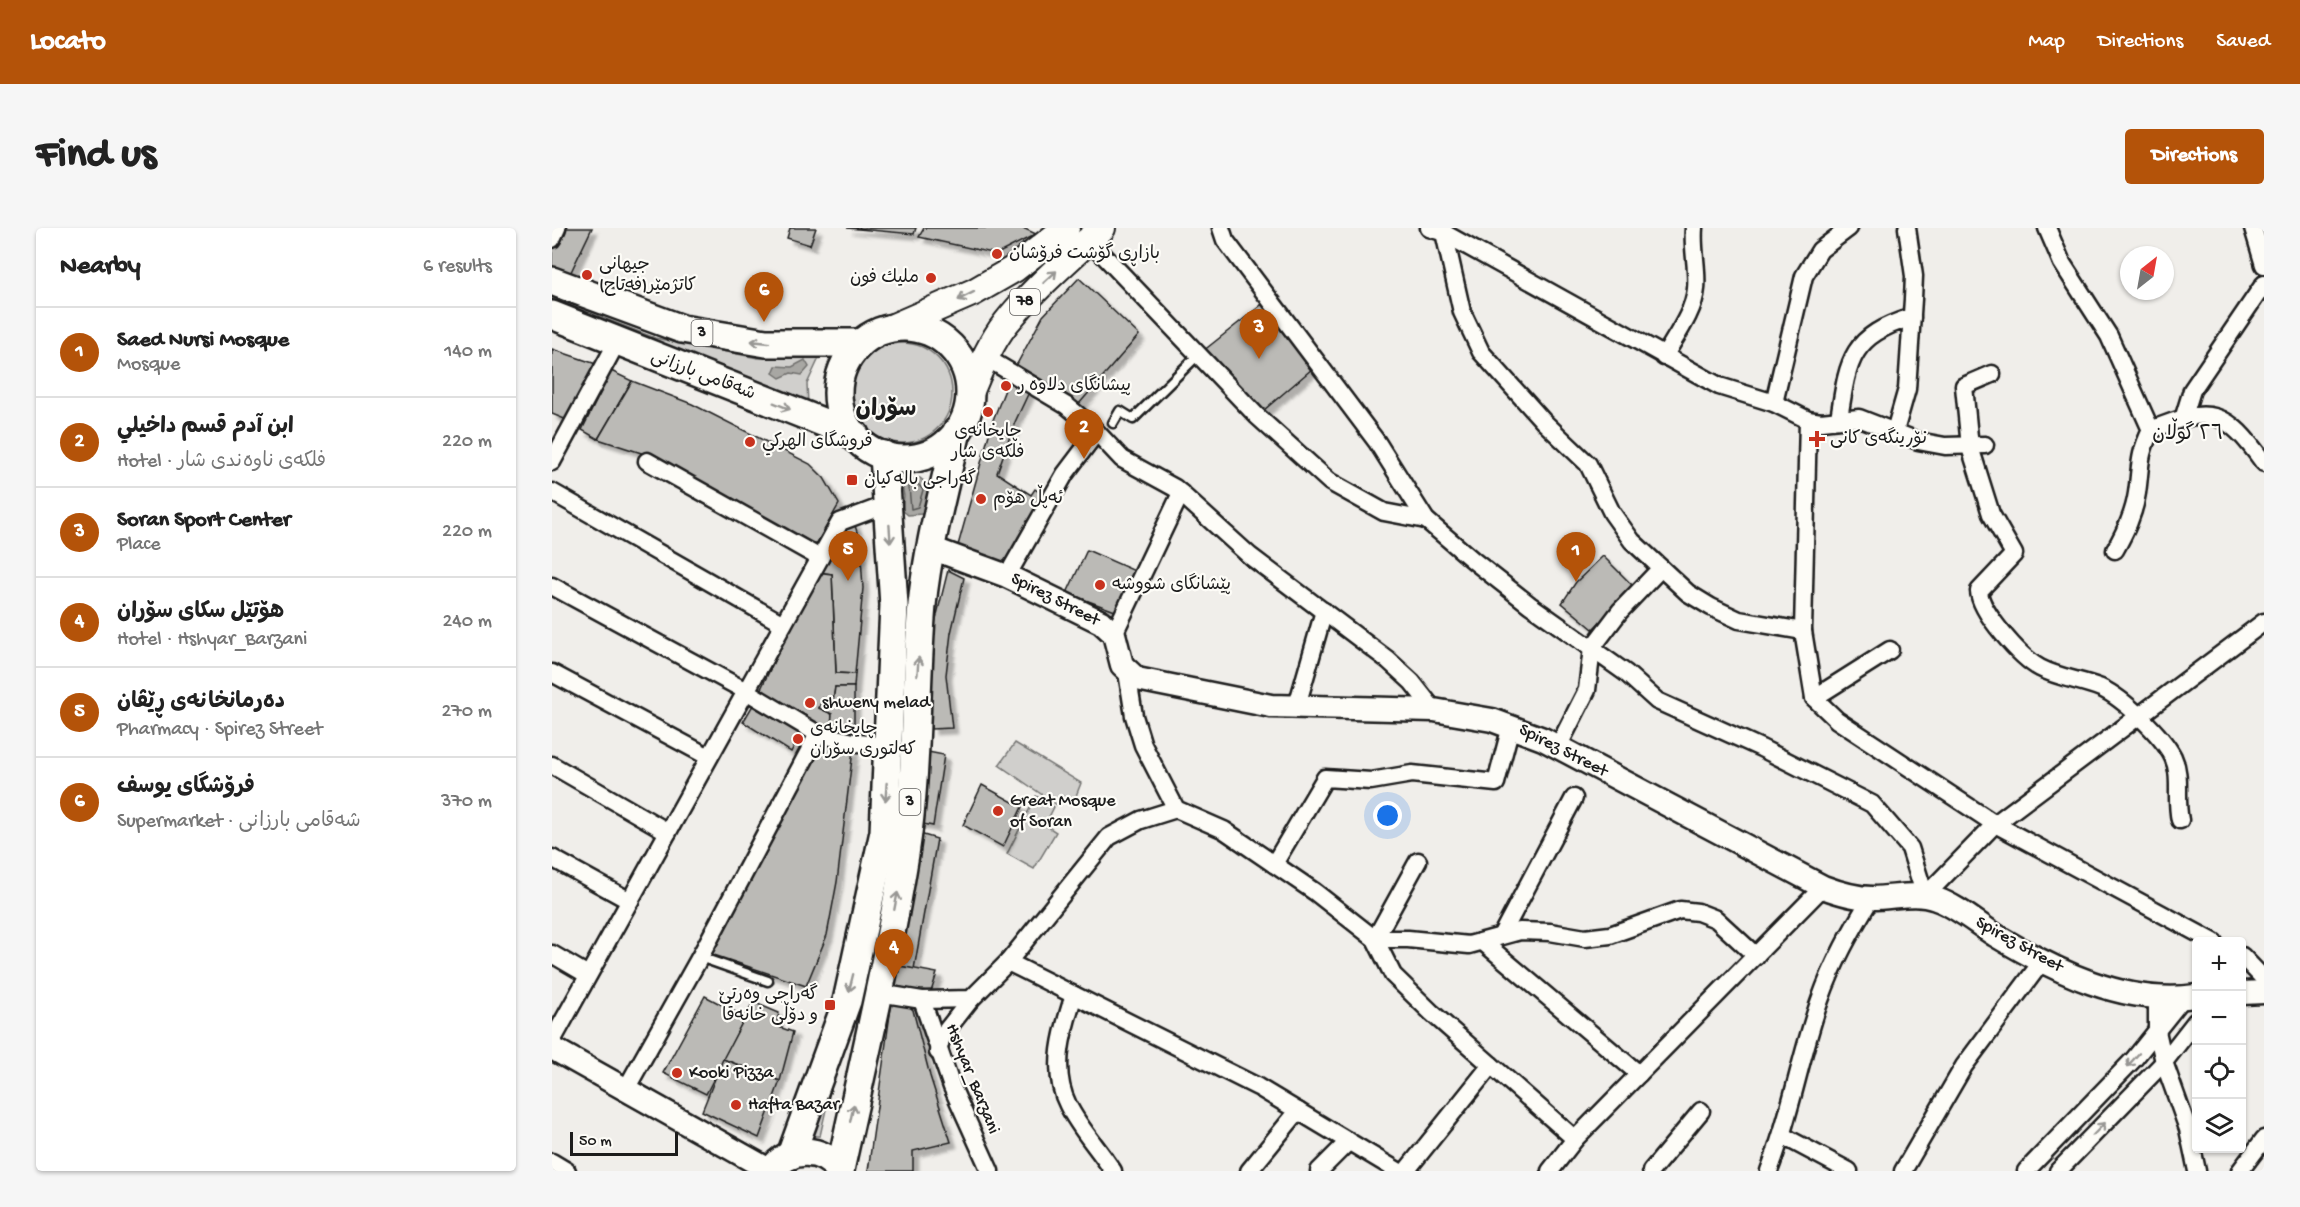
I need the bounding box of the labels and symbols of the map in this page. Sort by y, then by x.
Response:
place label: بازاڕی گۆشت فرۆشان [1009,242,1160,267]
north arrow [2120,246,2174,300]
marker: بازاڕی گۆشت فرۆشان [990,247,1004,261]
place label: جیهانی کاتژمێر(فەتاح) [599,255,697,297]
marker: جیهانی کاتژمێر(فەتاح) [580,268,594,282]
place label: مليك فون [850,268,919,289]
one-way arrow [1042,270,1057,284]
marker: مليك فون [924,271,938,285]
pin: 6 [744,272,784,322]
road number: 78 [1010,289,1040,315]
one-way arrow [958,290,975,302]
pin: 3 [1240,310,1278,359]
road number: 3 [692,320,712,346]
one-way arrow [750,336,770,347]
street label: شەقامی بارزانی [648,346,758,406]
place label: پیشانگای دلاوه ر [1016,374,1131,397]
marker: پیشانگای دلاوه ر [999,379,1013,393]
district label: سۆران [856,396,916,425]
one-way arrow [772,401,791,412]
marker: چایخانەی فلکەی شار [981,405,995,419]
pin: 2 [1064,410,1104,459]
district label: ٢٦ گوڵان [2152,417,2224,447]
place label: چایخانەی فلکەی شار [950,422,1024,464]
place label: نۆرینگەی کانی [1830,427,1927,450]
place label: فروشگای الهركي [762,430,873,456]
marker: نۆرینگەی کانی [1808,430,1826,448]
marker: فروشگای الهركي [743,435,757,449]
place label: گەراجی بالەکیان [864,468,976,491]
marker: گەراجی بالەکیان [845,473,859,487]
place label: ئەپڵ هۆم [993,484,1063,511]
marker: ئەپڵ هۆم [974,492,988,506]
one-way arrow [885,524,896,544]
pin: 5 [828,532,868,581]
pin: 1 [1556,532,1596,582]
street label: Spirez Street [1007,569,1104,632]
place label: پێشانگای شووشە [1112,573,1231,596]
marker: پێشانگای شووشە [1093,578,1107,592]
one-way arrow [913,656,924,676]
place label: shweny melad [822,693,931,714]
marker: shweny melad [803,696,817,710]
place label: چایخانەی کەلتوری سۆران [810,719,916,761]
street label: Spirez Street [1515,720,1612,783]
marker: چایخانەی کەلتوری سۆران [791,732,805,746]
one-way arrow [881,781,892,801]
road number: 3 [900,789,920,815]
place label: Great Mosque of Soran [1010,791,1116,833]
your location [1373,801,1402,830]
marker: Great Mosque of Soran [991,804,1005,818]
one-way arrow [891,892,902,911]
street label: Spirez Street [1971,912,2068,978]
pin: 4 [874,930,914,979]
one-way arrow [844,973,856,992]
place label: گەراجی وەرتێ و دۆڵی خانەقا [719,983,818,1027]
marker: گەراجی وەرتێ و دۆڵی خانەقا [823,998,837,1012]
street label: Hshyar_Barzani [940,1021,1004,1137]
one-way arrow [2126,1052,2140,1067]
place label: Kooki Pizza [689,1063,774,1084]
marker: Kooki Pizza [670,1066,684,1080]
place label: Hafta Bazar [748,1095,841,1116]
marker: Hafta Bazar [729,1098,743,1112]
one-way arrow [847,1103,858,1123]
one-way arrow [2091,1122,2106,1137]
scale bar [570,1129,678,1156]

